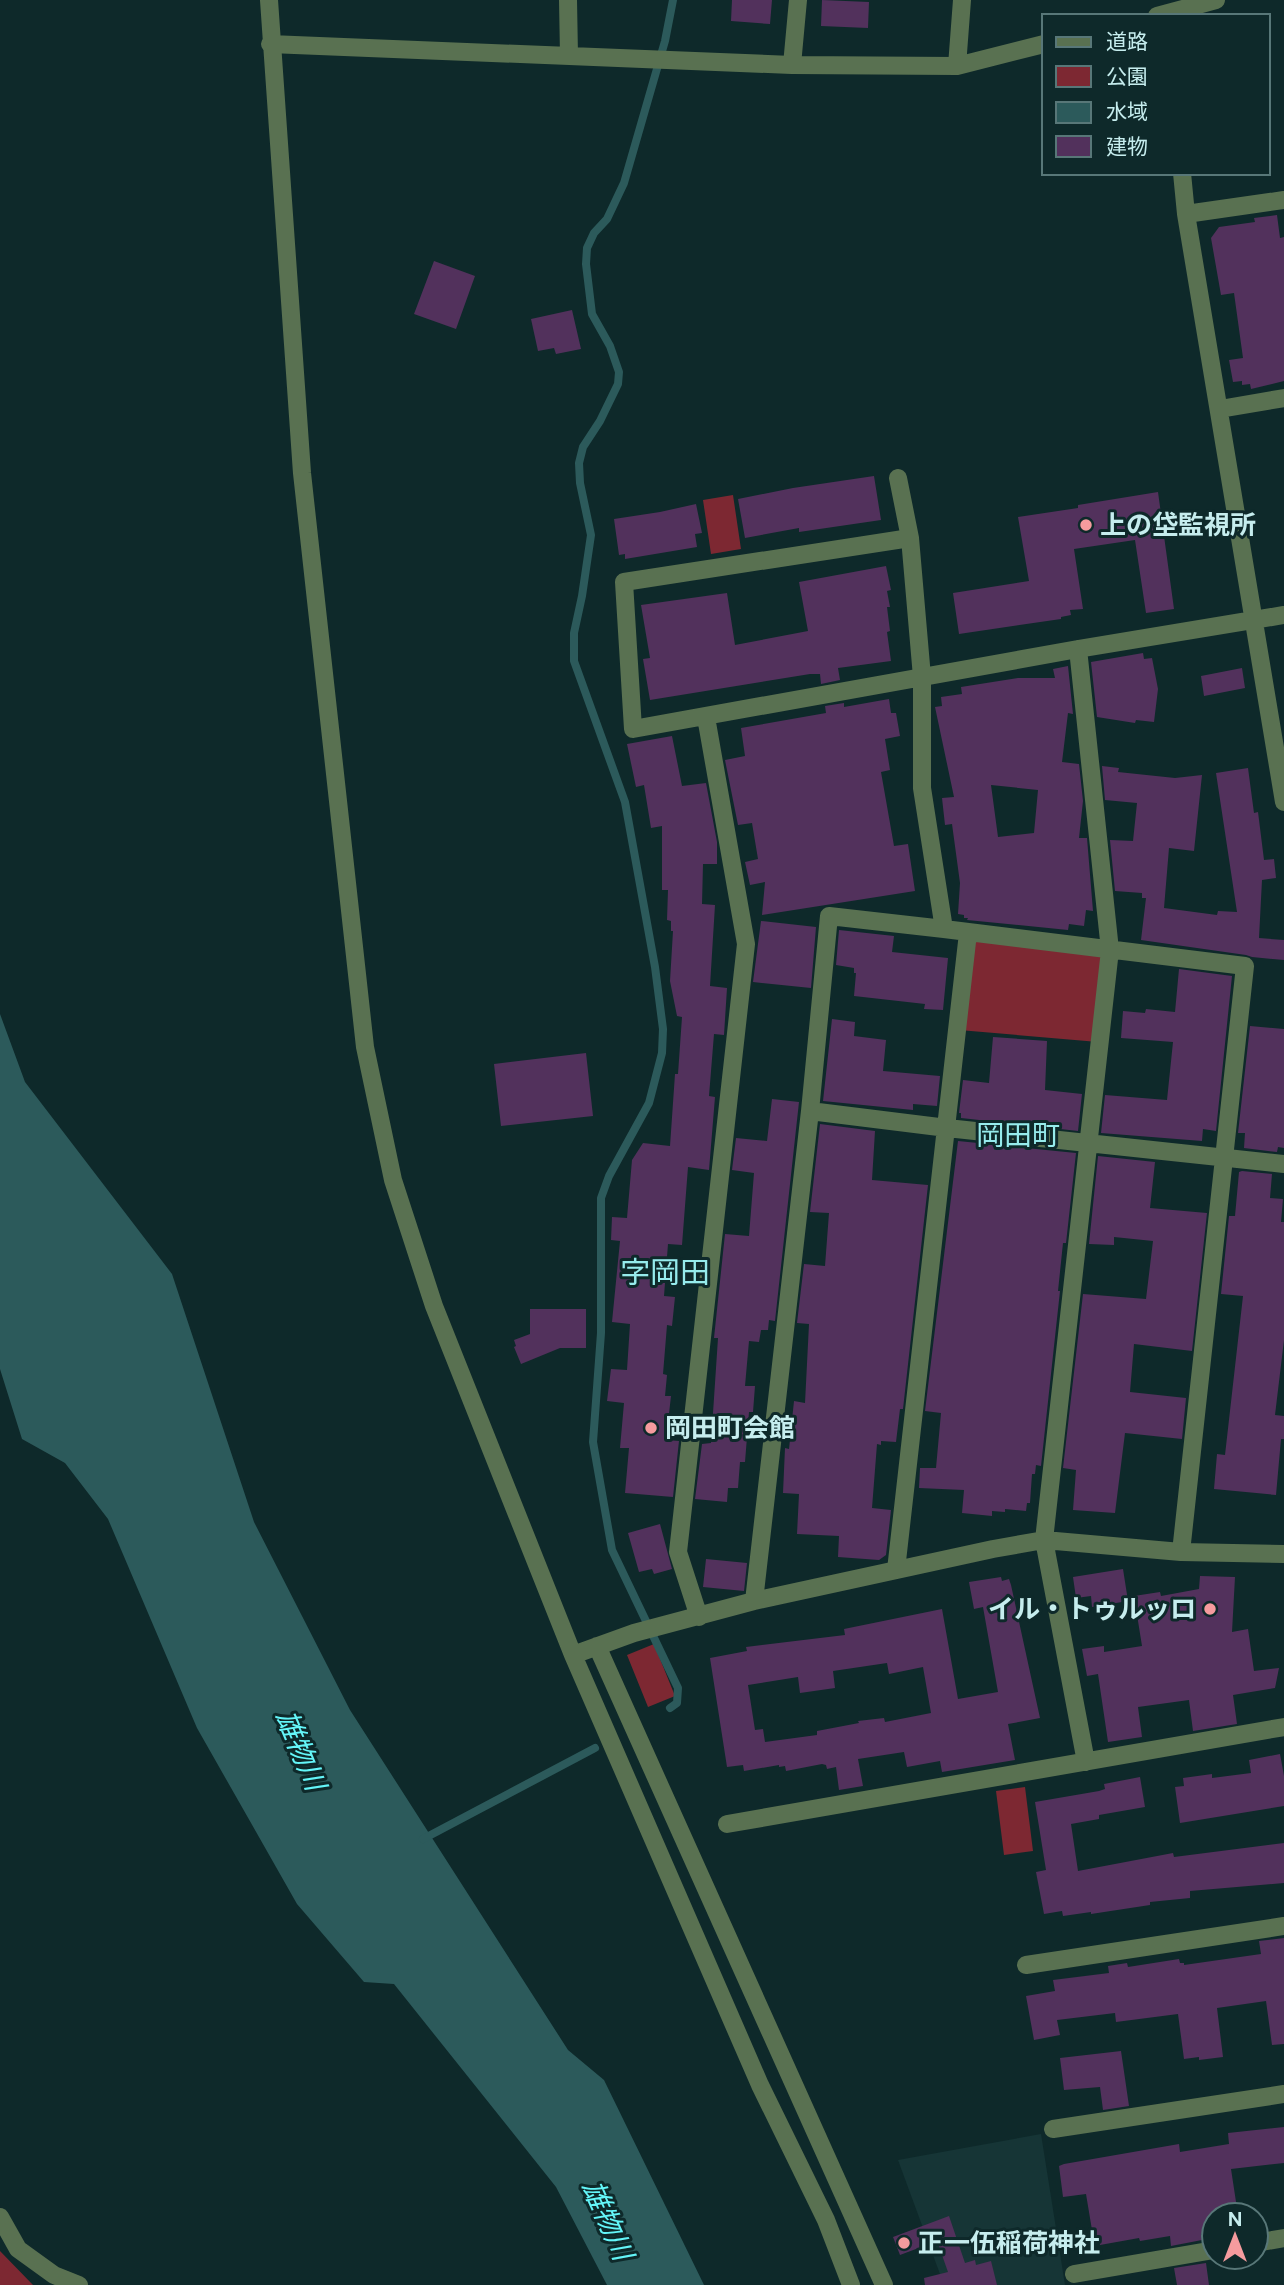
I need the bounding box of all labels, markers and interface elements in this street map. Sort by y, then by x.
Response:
legend [1042,14,1270,175]
text: 道路 [1106,29,1148,54]
text: 公園 [1106,64,1148,89]
text: 水域 [1106,99,1148,124]
text: 建物 [1106,134,1148,159]
place label: 上の垈監視所 [1100,509,1256,541]
marker: 上の垈監視所 [1078,517,1094,533]
district label: 岡田町 [976,1118,1060,1152]
district label: 字岡田 [620,1254,710,1291]
place label: 岡田町会館 [665,1412,795,1444]
marker: 岡田町会館 [643,1420,659,1436]
place label: イル・トゥルッロ [988,1593,1196,1625]
marker: イル・トゥルッロ [1202,1601,1218,1617]
water label: 雄物川 [269,1705,334,1798]
water label: 雄物川 [575,2175,642,2268]
north arrow [1200,2201,1270,2271]
text: N [1228,2208,1242,2231]
place label: 正一伍稲荷神社 [918,2227,1100,2259]
marker: 正一伍稲荷神社 [896,2235,912,2251]

